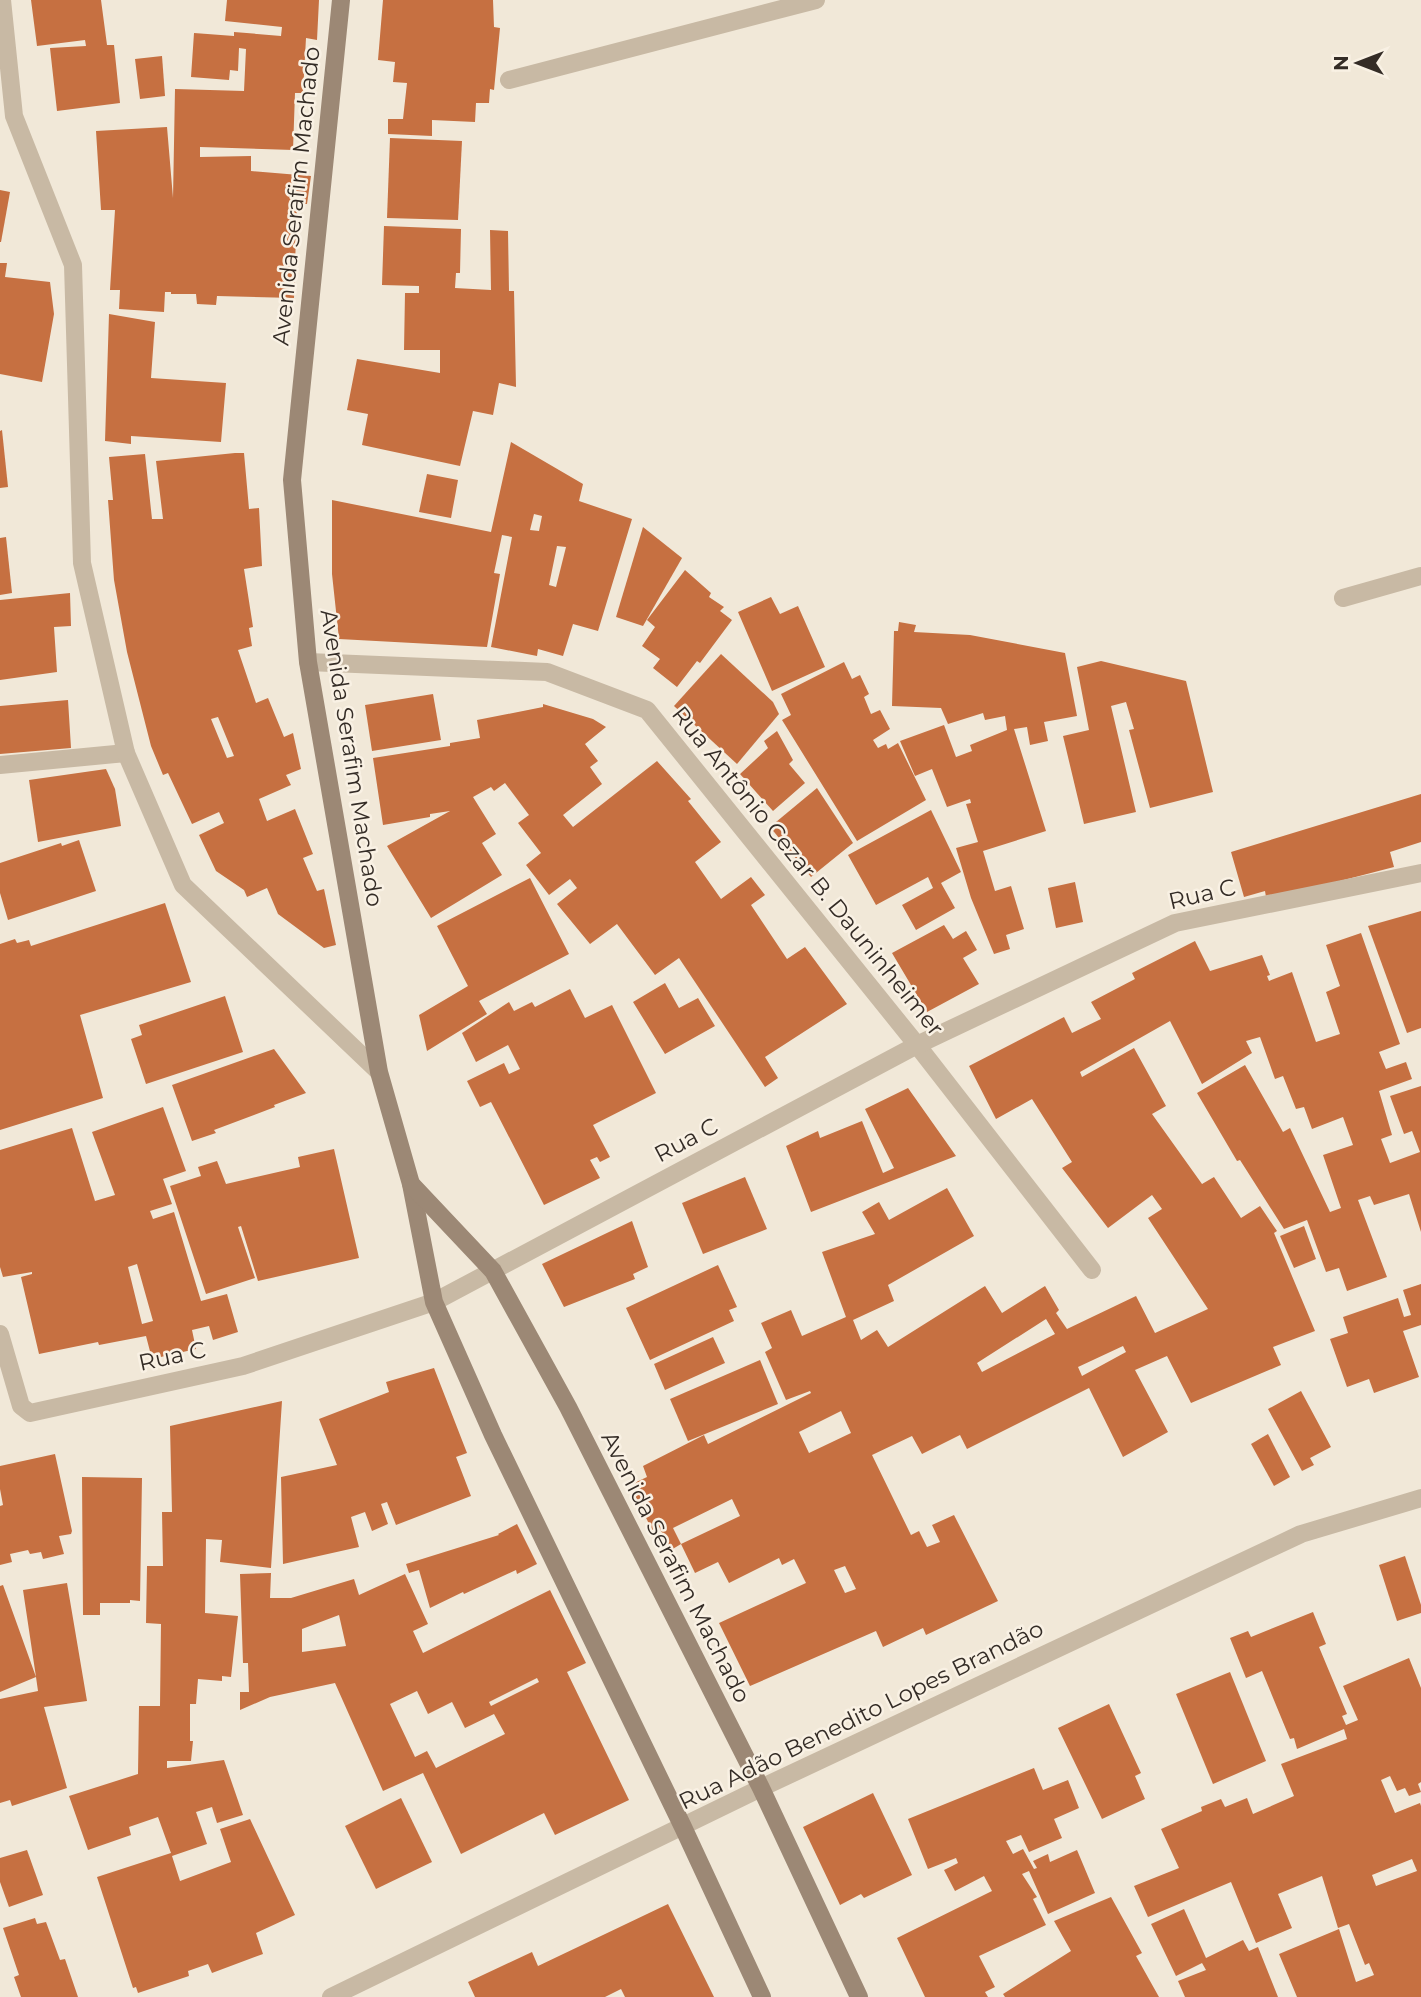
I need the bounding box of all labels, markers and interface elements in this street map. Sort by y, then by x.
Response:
north arrow [1323,28,1393,98]
street label: Avenida Serafim Machado [266,45,326,347]
text: N [1330,55,1353,71]
street label: Avenida Serafim Machado [315,607,389,909]
street label: Rua Antônio Cezar B. Dauninheimer [666,701,950,1041]
street label: Rua C [1166,873,1238,915]
street label: Rua C [649,1112,723,1168]
street label: Rua C [136,1335,208,1377]
street label: Avenida Serafim Machado [595,1427,757,1707]
street label: Rua Adão Benedito Lopes Brandão [674,1614,1048,1816]

